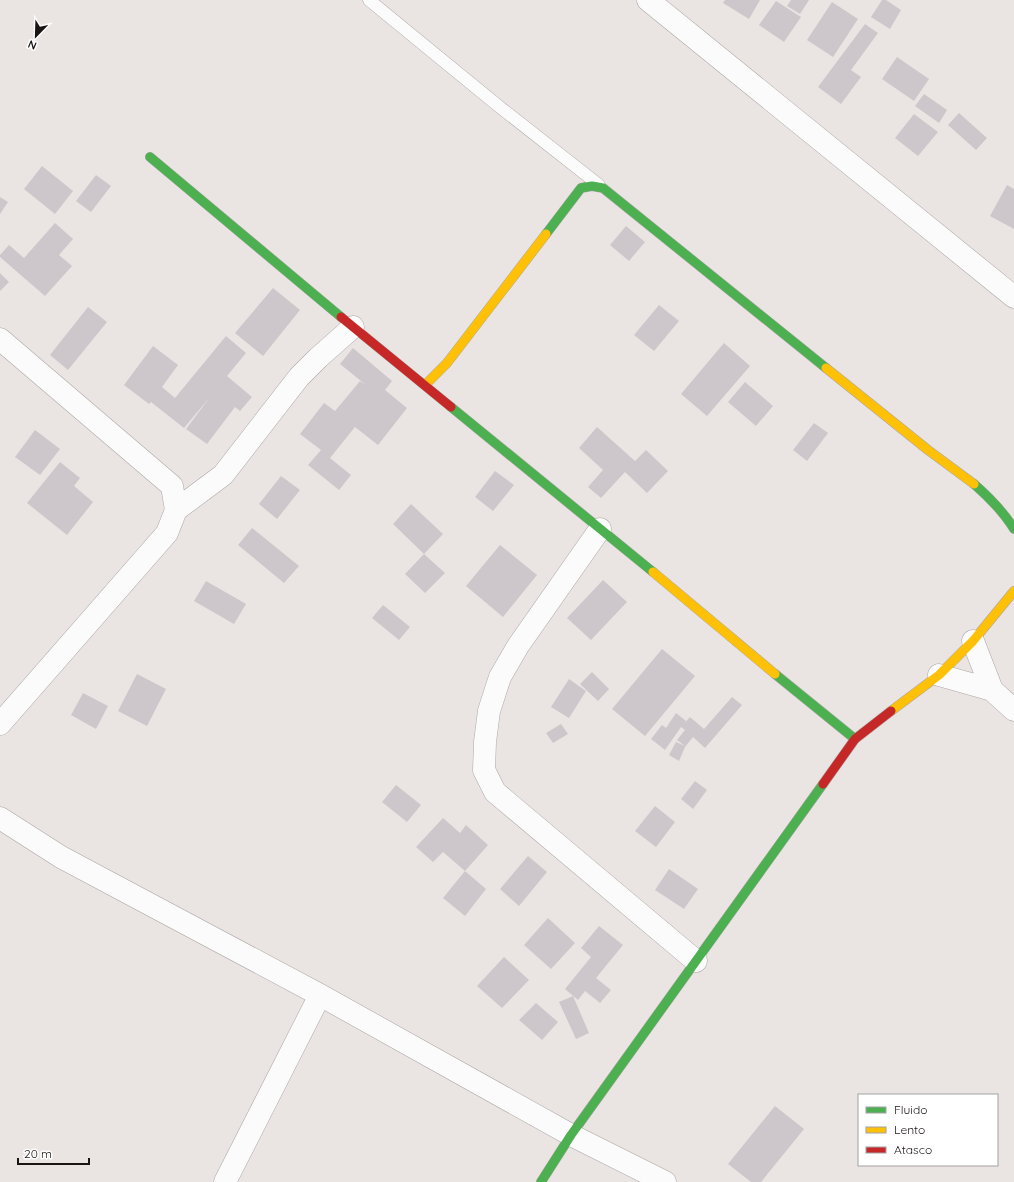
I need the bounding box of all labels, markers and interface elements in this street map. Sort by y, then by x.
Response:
north arrow [16,16,56,56]
text: N [26,37,39,53]
legend [858,1094,998,1166]
text: Fluido [894,1102,927,1117]
text: Lento [894,1122,925,1137]
scale bar [18,1140,89,1166]
text: Atasco [894,1142,932,1157]
text: 20 m [24,1146,52,1161]

